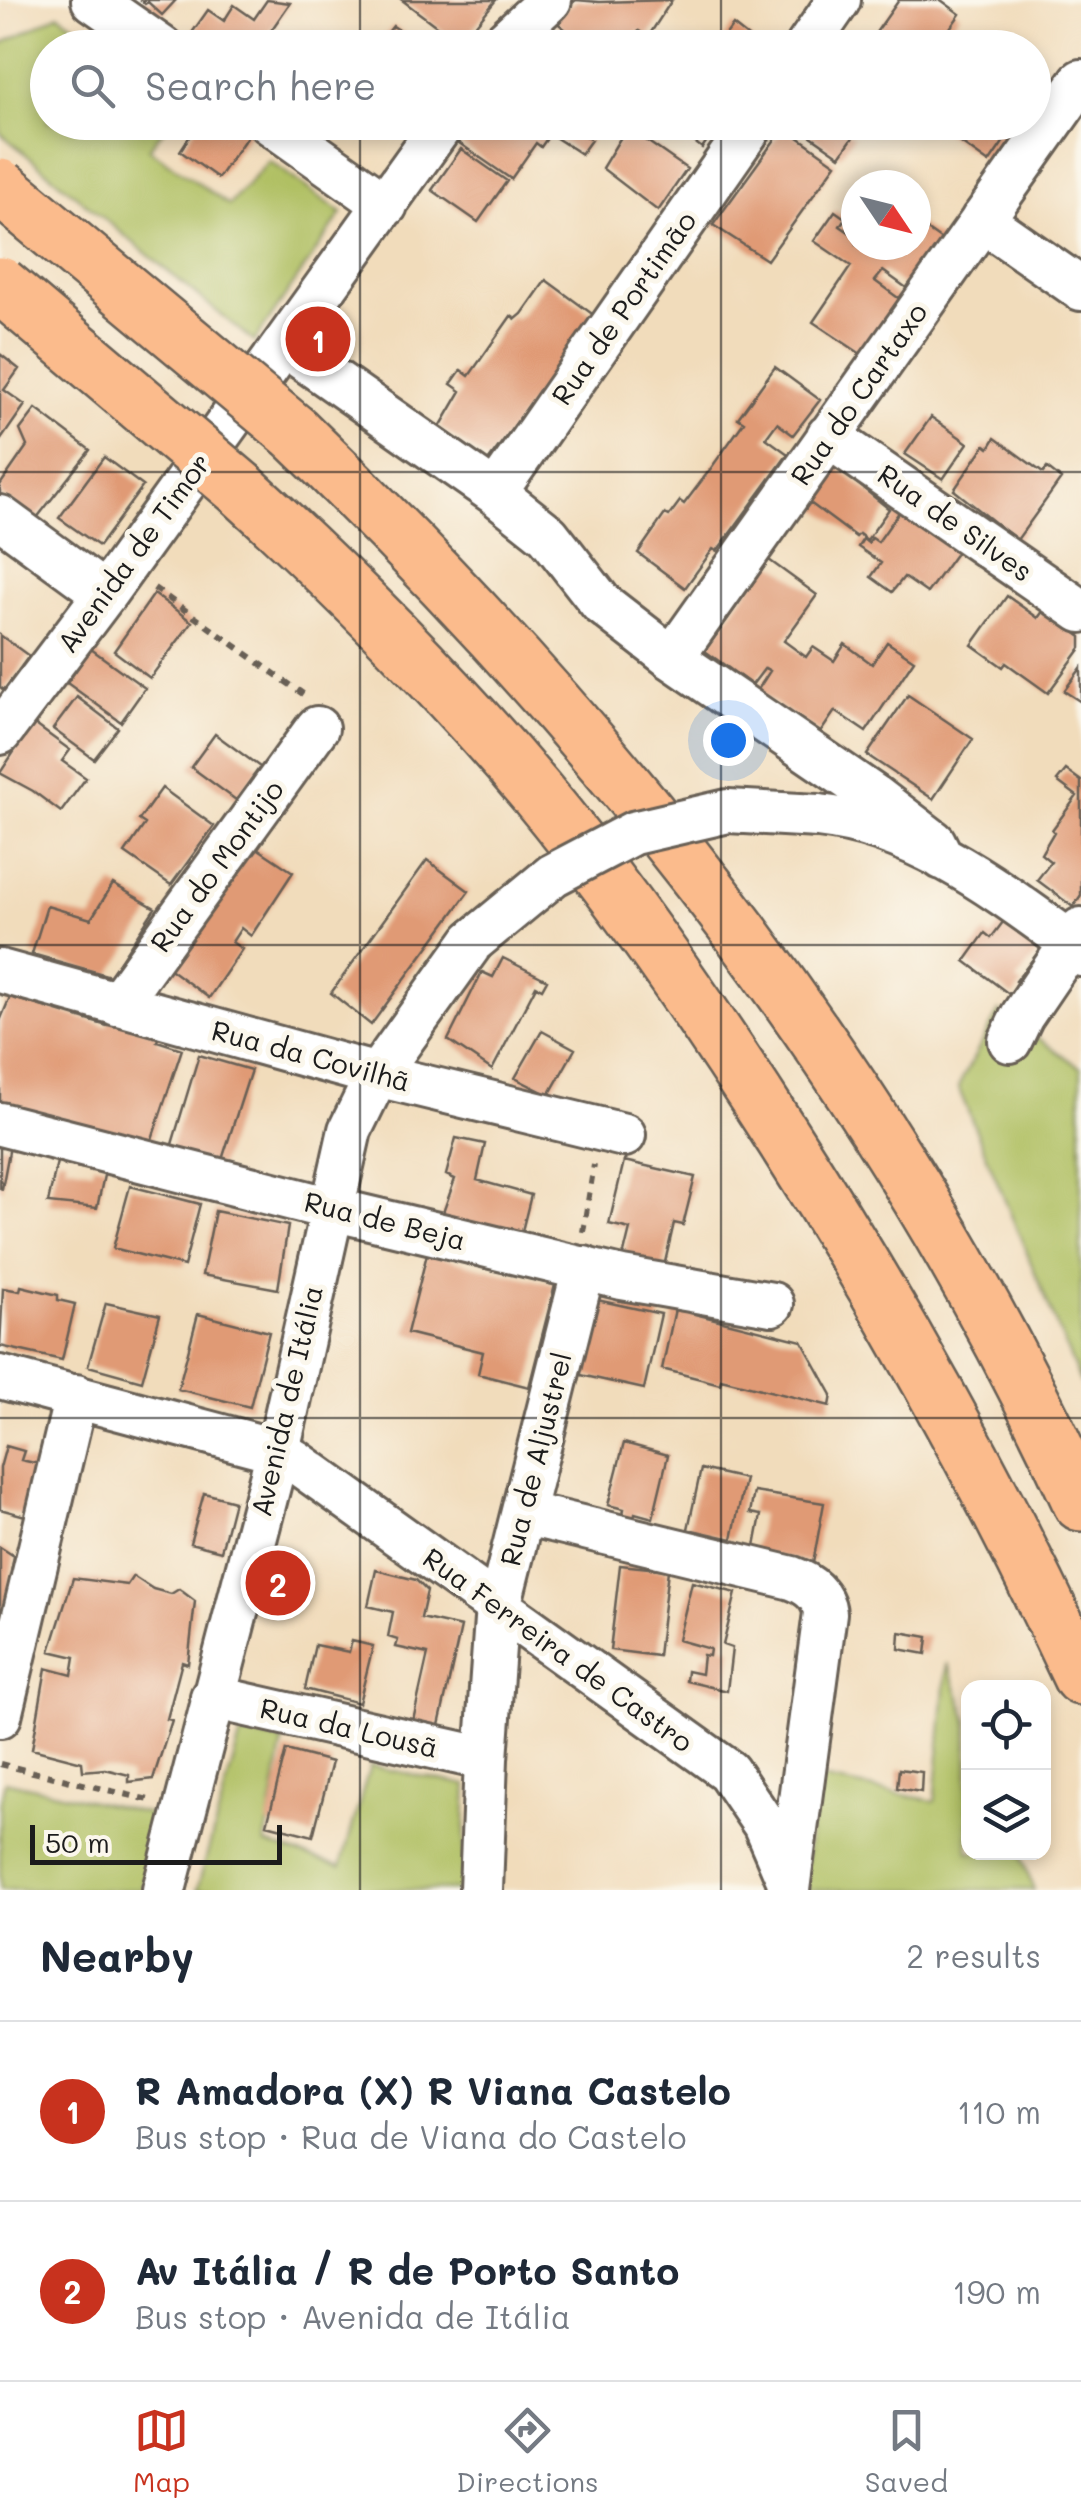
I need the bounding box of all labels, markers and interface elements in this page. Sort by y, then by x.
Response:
search box [30,30,1051,140]
icon: search [65,58,120,113]
text: Search here [145,60,376,110]
north arrow [841,170,931,260]
street label: Rua de Portimão [543,203,704,411]
street label: Rua do Cartaxo [782,295,935,492]
pin: 1 [286,302,350,376]
street label: Avenida de Timor [49,445,218,659]
street label: Rua de Silves [871,456,1040,589]
your location [703,715,754,766]
street label: Rua do Montijo [142,772,291,959]
street label: Rua da Covilhã [208,1011,414,1099]
street label: Rua de Beja [301,1183,470,1257]
street label: Avenida de Itália [242,1282,330,1520]
street label: Rua de Aljustrel [491,1348,579,1569]
street label: Rua Ferreira de Castro [416,1539,701,1759]
pin: 2 [246,1546,310,1620]
map controls [961,1680,1051,1860]
button: locate [961,1680,1051,1770]
street label: Rua da Lousã [257,1689,442,1765]
button: layers [961,1770,1051,1860]
scale bar [30,1820,282,1864]
text: 50 m [45,1824,110,1860]
text: Nearby [40,1928,194,1983]
text: 2 results [906,1934,1041,1976]
text: R Amadora (X) R Viana Castelo [135,2065,731,2115]
text: 1 [65,2090,80,2132]
text: 110 m [957,2090,1041,2132]
text: Bus stop · Rua de Viana do Castelo [135,2115,686,2157]
text: Av Itália / R de Porto Santo [135,2245,679,2295]
text: 2 [64,2270,81,2312]
text: 190 m [952,2270,1041,2312]
text: Bus stop · Avenida de Itália [135,2295,571,2337]
tab: Map [133,2403,190,2499]
tab: Directions [456,2403,599,2499]
tab: Saved [865,2403,948,2499]

